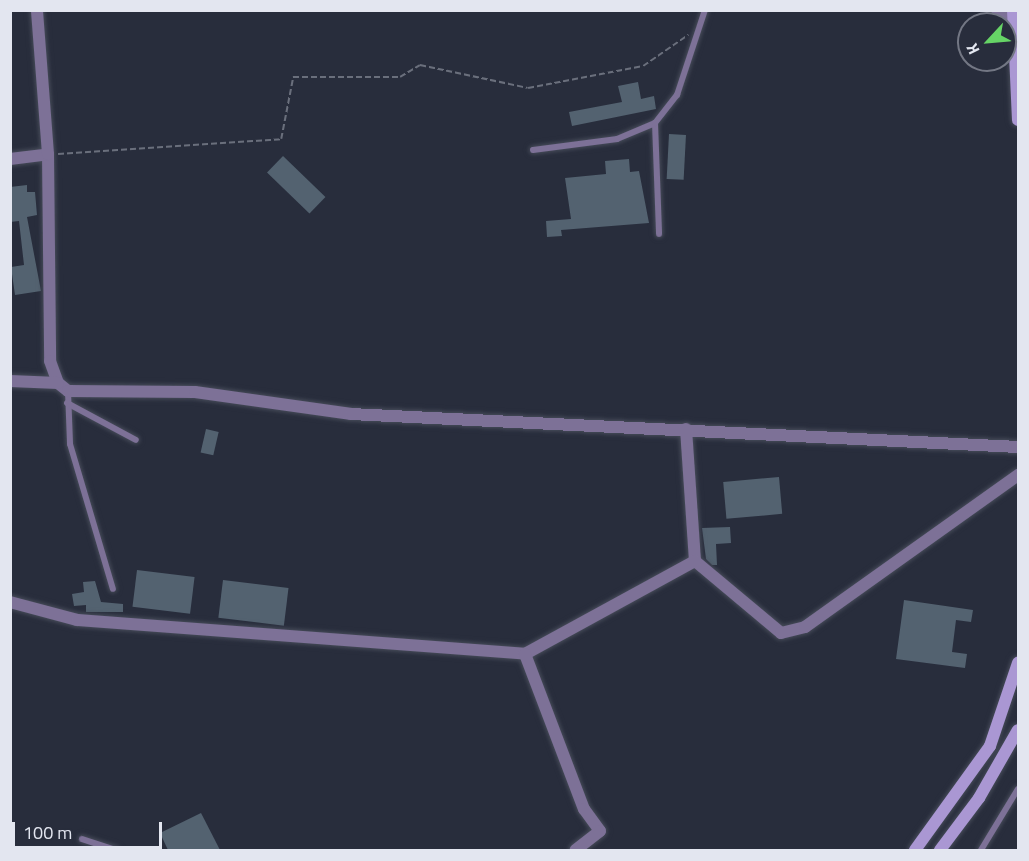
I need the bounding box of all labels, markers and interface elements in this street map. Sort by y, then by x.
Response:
north arrow [957,12,1017,72]
text: K [960,39,985,59]
scale bar [15,810,165,848]
text: 100 m [23,819,72,846]

